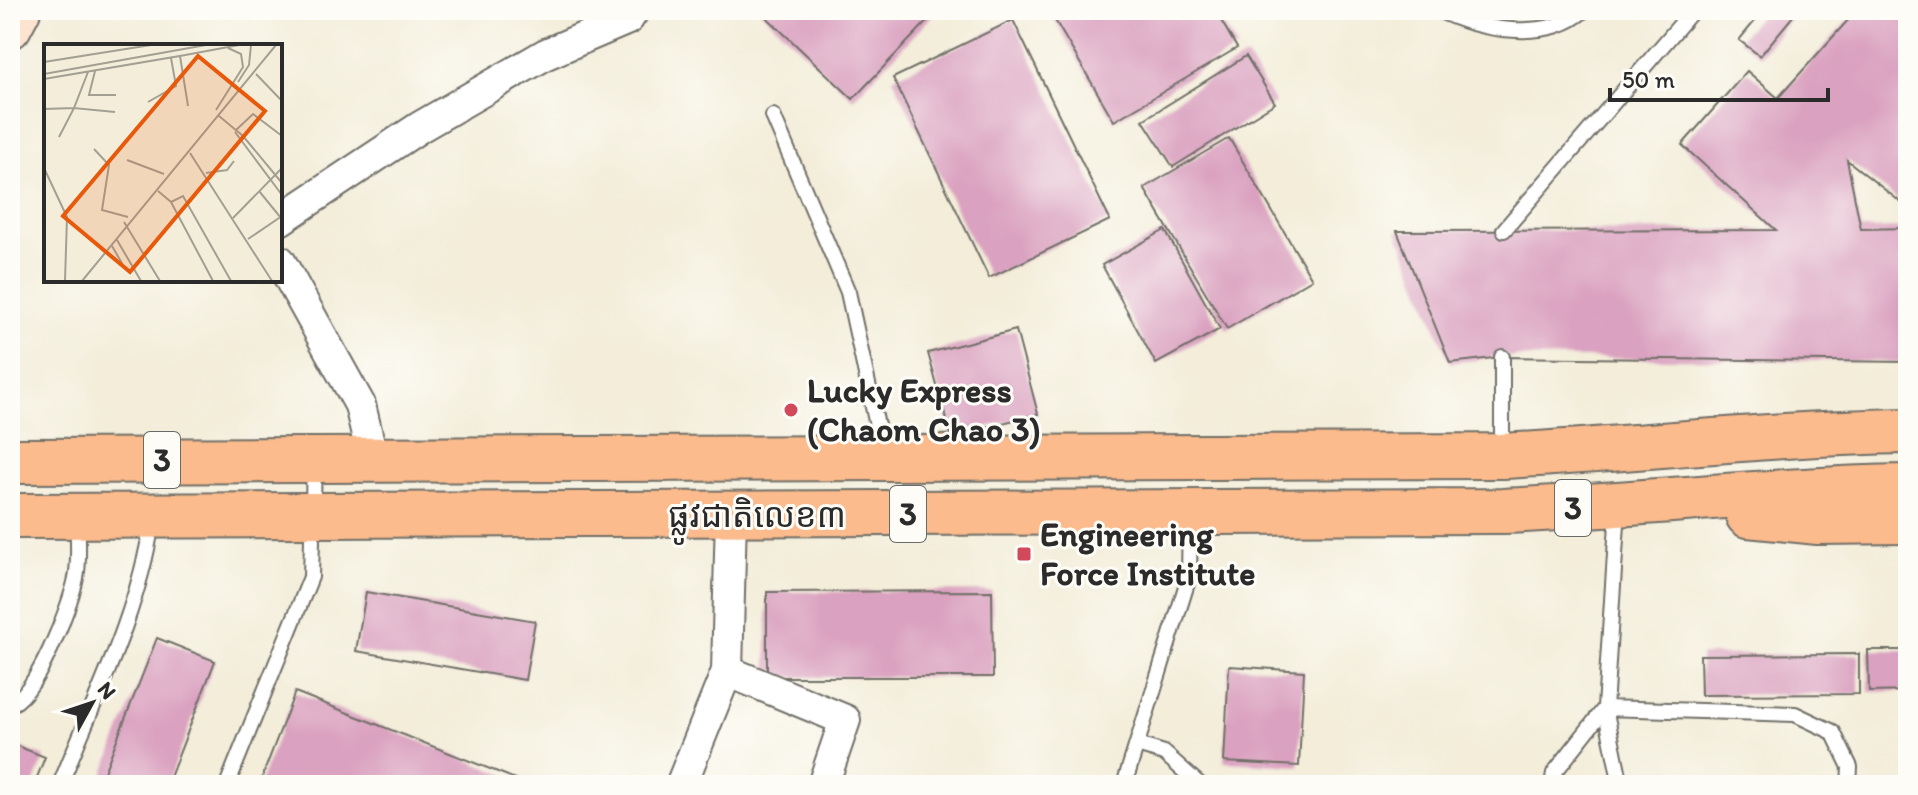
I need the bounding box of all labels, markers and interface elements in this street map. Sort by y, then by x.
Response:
inset map [44,44,282,282]
scale bar [1610,52,1828,102]
text: 50 m [1622,65,1675,94]
place label: Lucky Express (Chaom Chao 3) [807,370,1041,450]
marker: Lucky Express (Chaom Chao 3) [782,401,800,419]
road number: 3 [144,432,180,488]
road number: 3 [1555,480,1591,536]
road number: 3 [890,486,926,542]
street label: ផ្លូវជាតិលេខ៣ [668,495,846,545]
place label: Engineering Force Institute [1040,514,1256,594]
marker: Engineering Force Institute [1015,545,1033,563]
north arrow [52,663,132,743]
text: N [92,676,122,705]

